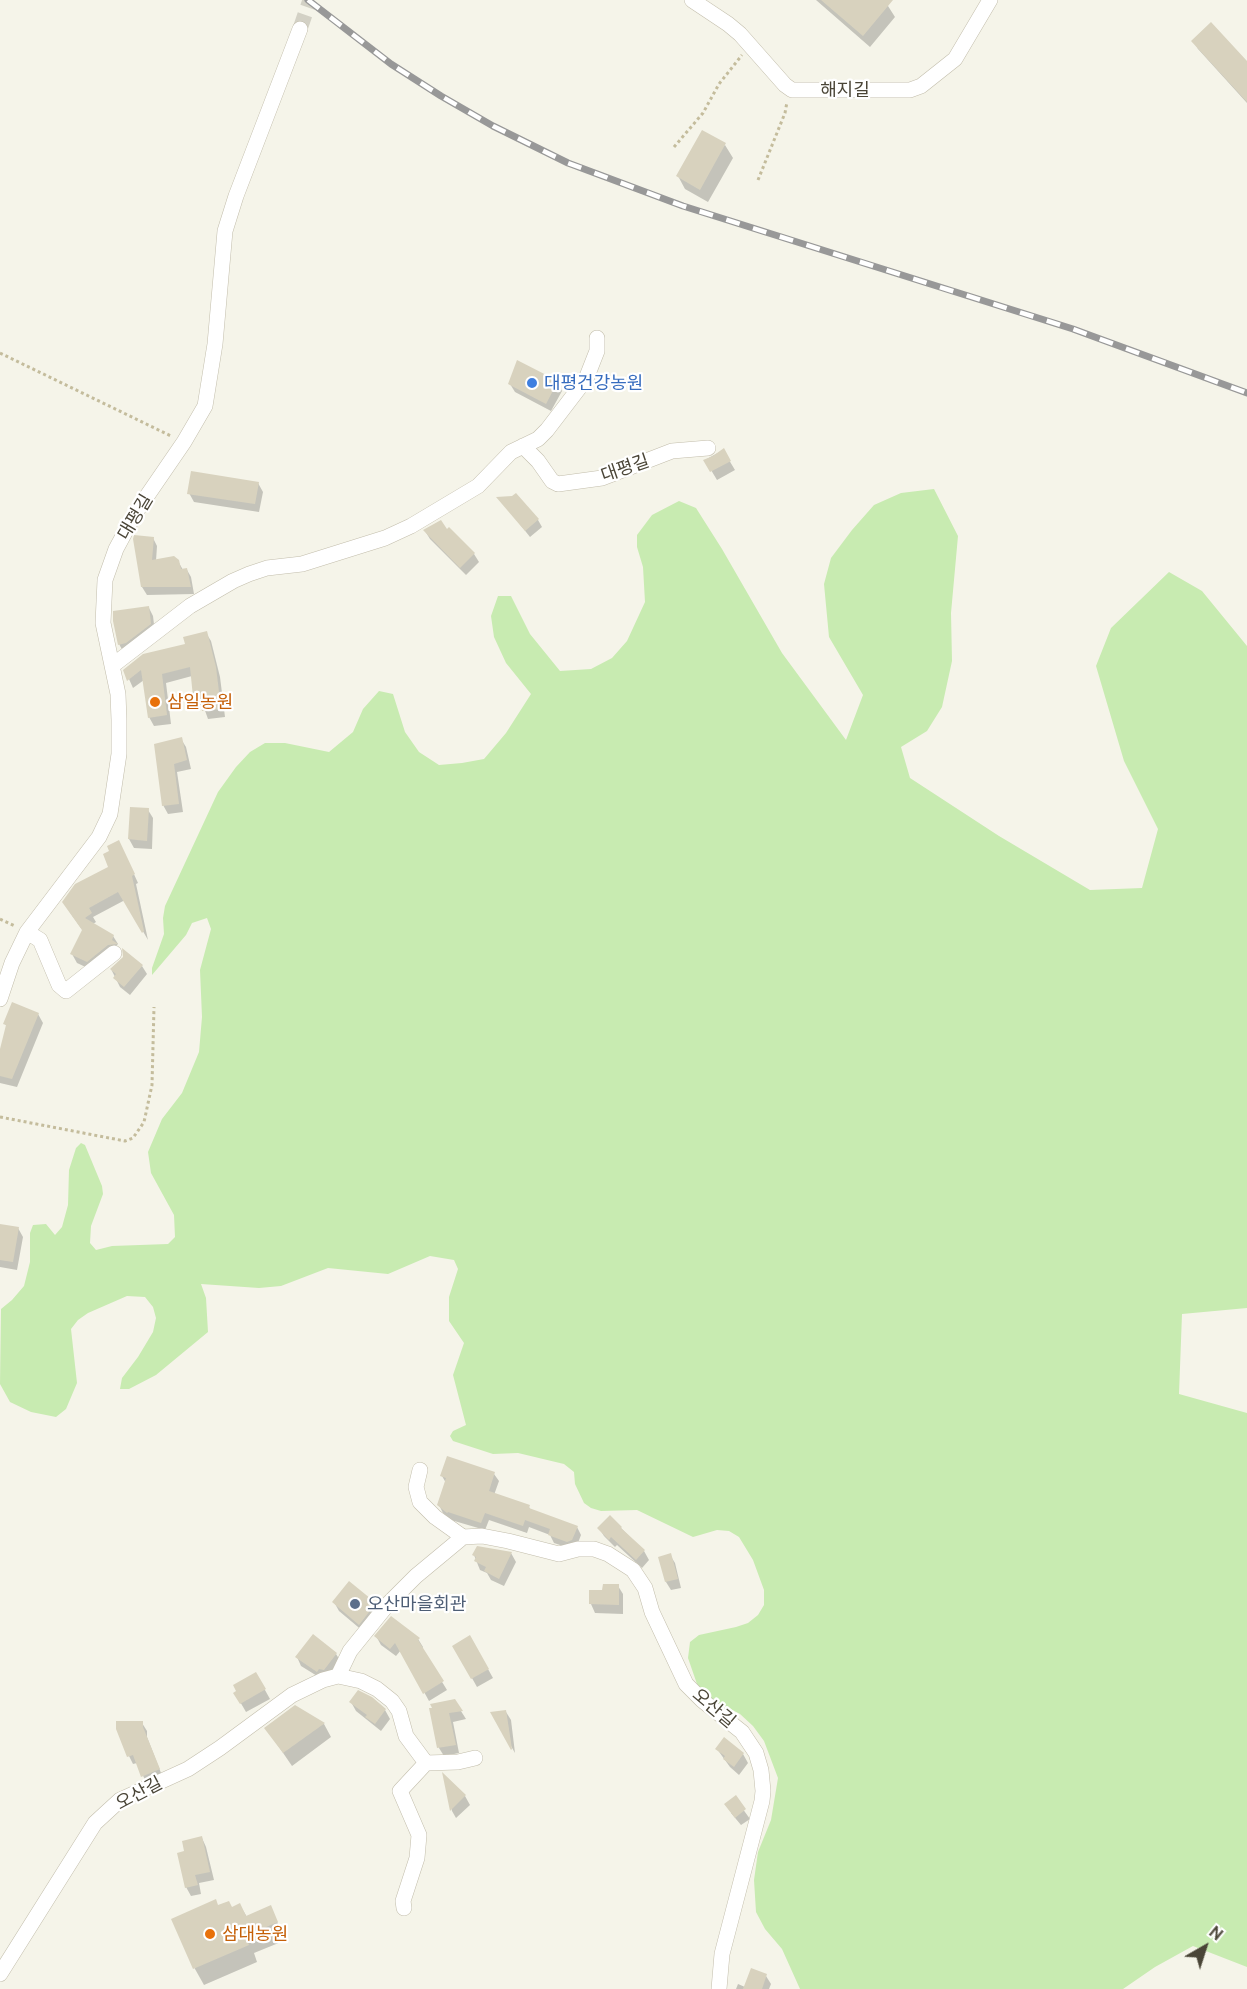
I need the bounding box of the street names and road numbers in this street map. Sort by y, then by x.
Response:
street label: 해지길 [820,79,870,101]
street label: 대평길 [598,450,652,486]
street label: 대평길 [113,490,157,544]
street label: 오산길 [688,1684,740,1732]
street label: 오산길 [112,1772,166,1814]

